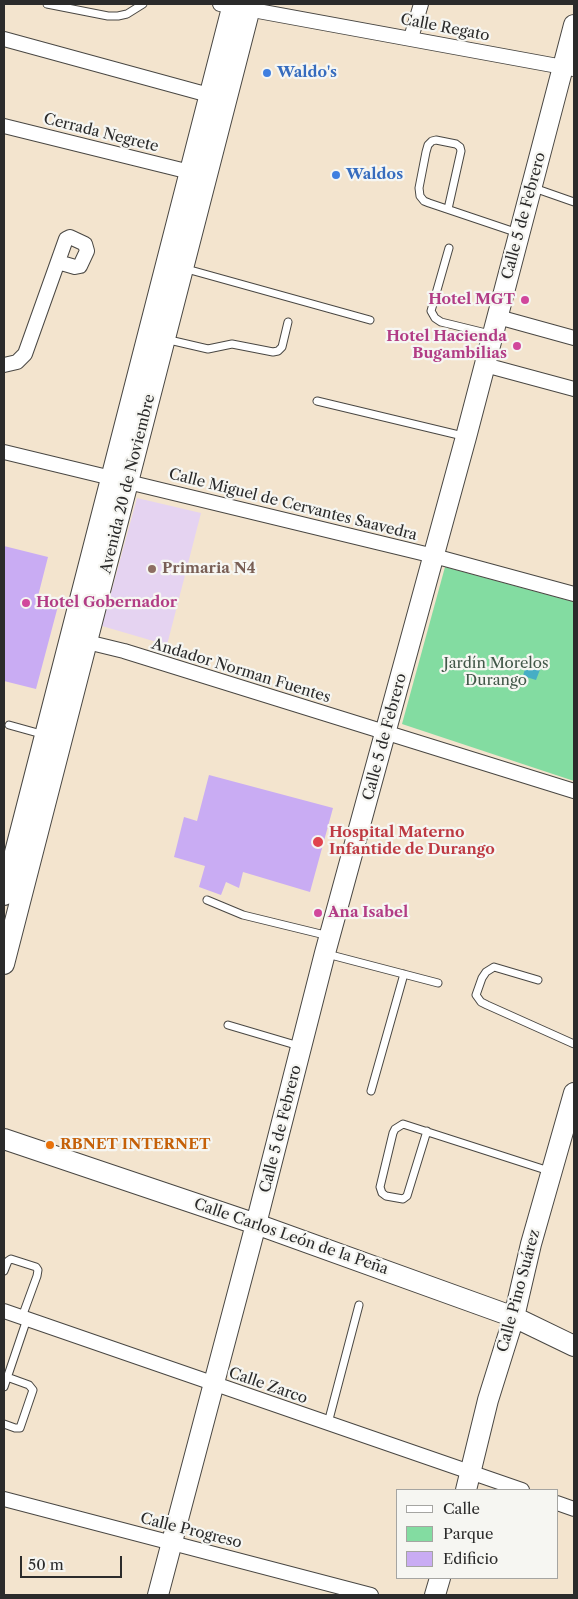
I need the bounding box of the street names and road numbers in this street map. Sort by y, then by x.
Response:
street label: Calle Regato [399,11,491,45]
street label: Cerrada Negrete [42,110,160,156]
street label: Calle 5 de Febrero [498,150,550,282]
street label: Avenida 20 de Noviembre [97,392,159,576]
street label: Calle Miguel de Cervantes Saavedra [167,465,419,545]
street label: Andador Norman Fuentes [149,635,333,707]
street label: Calle 5 de Febrero [359,671,411,803]
street label: Calle 5 de Febrero [256,1063,306,1195]
street label: Calle Carlos León de la Peña [191,1195,391,1279]
street label: Calle Pino Suárez [494,1228,544,1354]
street label: Calle Zarco [226,1364,310,1408]
street label: Calle Progreso [138,1510,244,1552]

